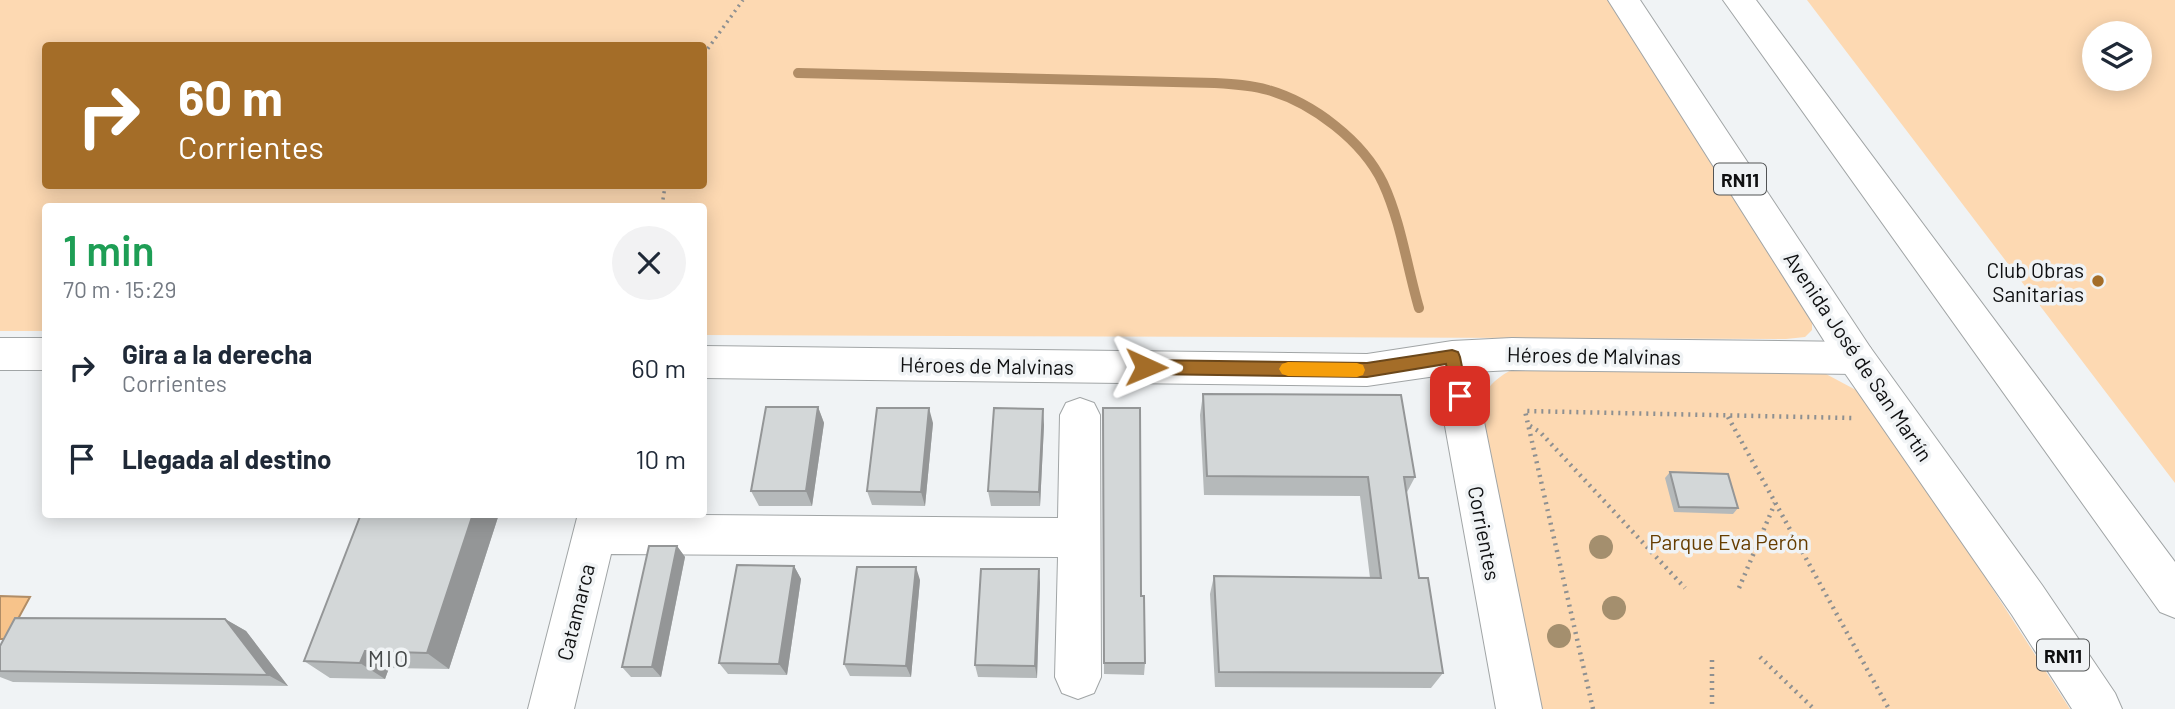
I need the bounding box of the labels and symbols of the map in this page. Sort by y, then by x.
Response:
road number: RN11 [1714,164,1766,195]
street label: Avenida José de San Martín [1779,246,1939,466]
place label: Club Obras Sanitarias [1987,257,2084,306]
marker: Club Obras Sanitarias [2090,273,2106,289]
position arrow [1109,330,1183,404]
street label: Héroes de Malvinas [1507,341,1681,369]
street label: Héroes de Malvinas [900,351,1074,379]
pin [1430,366,1490,426]
street label: Corrientes [1464,484,1506,582]
park label: Parque Eva Perón [1649,529,1809,554]
street label: Catamarca [551,561,599,663]
road number: RN11 [2037,640,2089,670]
district label: MIO [368,644,410,672]

